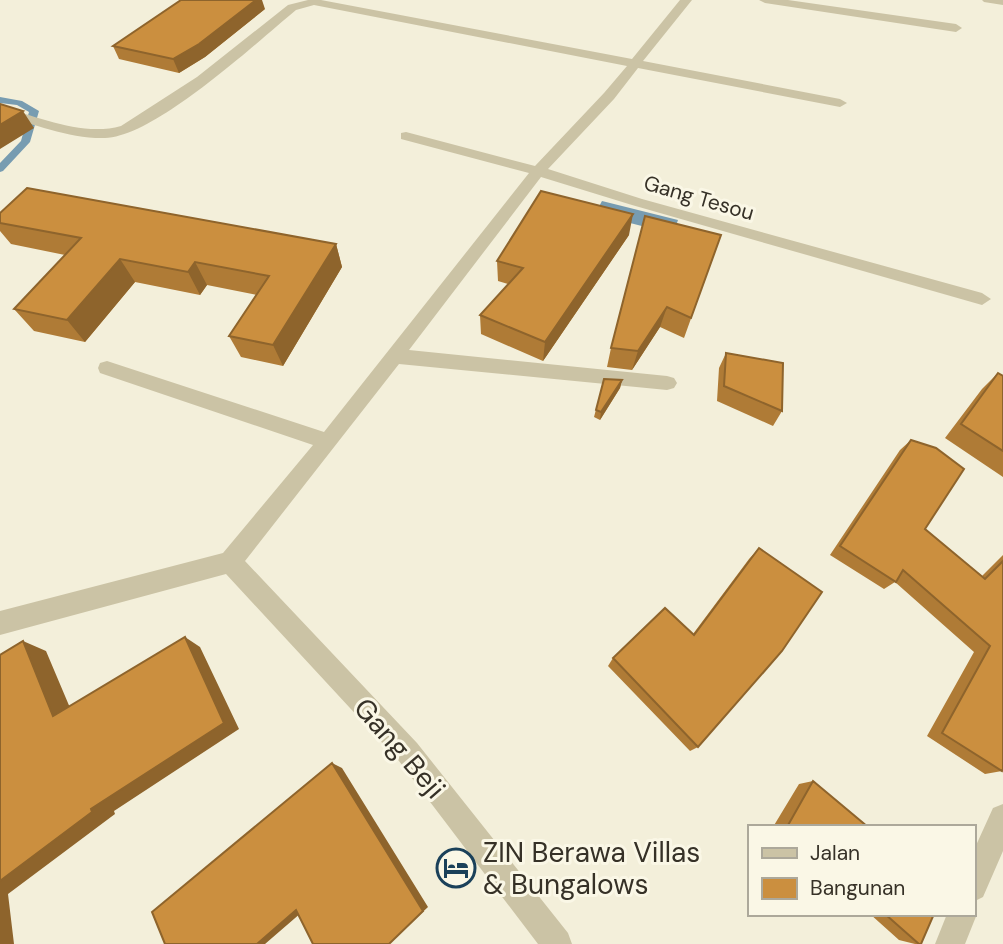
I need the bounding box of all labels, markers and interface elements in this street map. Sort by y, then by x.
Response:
street label: Gang Tesou [641,169,757,227]
street label: Gang Beji [346,690,454,806]
legend [748,825,975,916]
place label: ZIN Berawa Villas & Bungalows [483,834,700,903]
text: Jalan [810,839,860,867]
hotel icon: ZIN Berawa Villas & Bungalows [435,847,477,889]
text: Bangunan [810,874,905,902]

